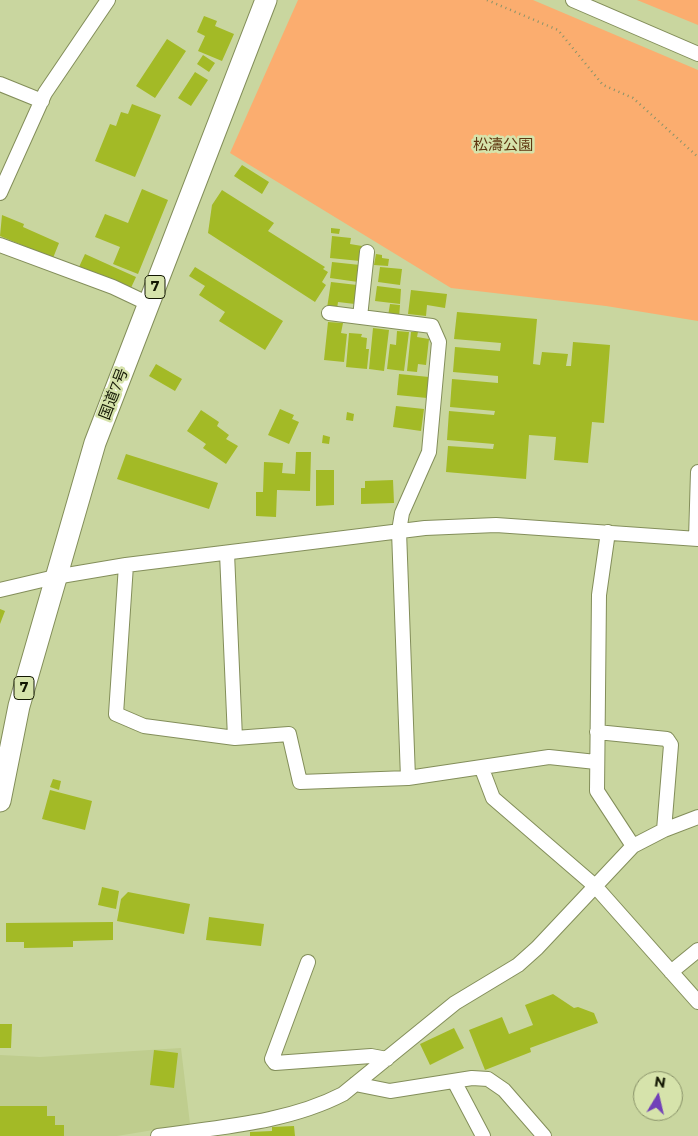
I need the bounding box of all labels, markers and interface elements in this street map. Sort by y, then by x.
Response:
park label: 松濤公園 [473,137,533,155]
road number: 7 [145,276,165,298]
street label: 国道7号 [96,366,132,422]
road number: 7 [14,676,34,700]
north arrow [633,1071,683,1121]
text: N [653,1072,667,1092]

